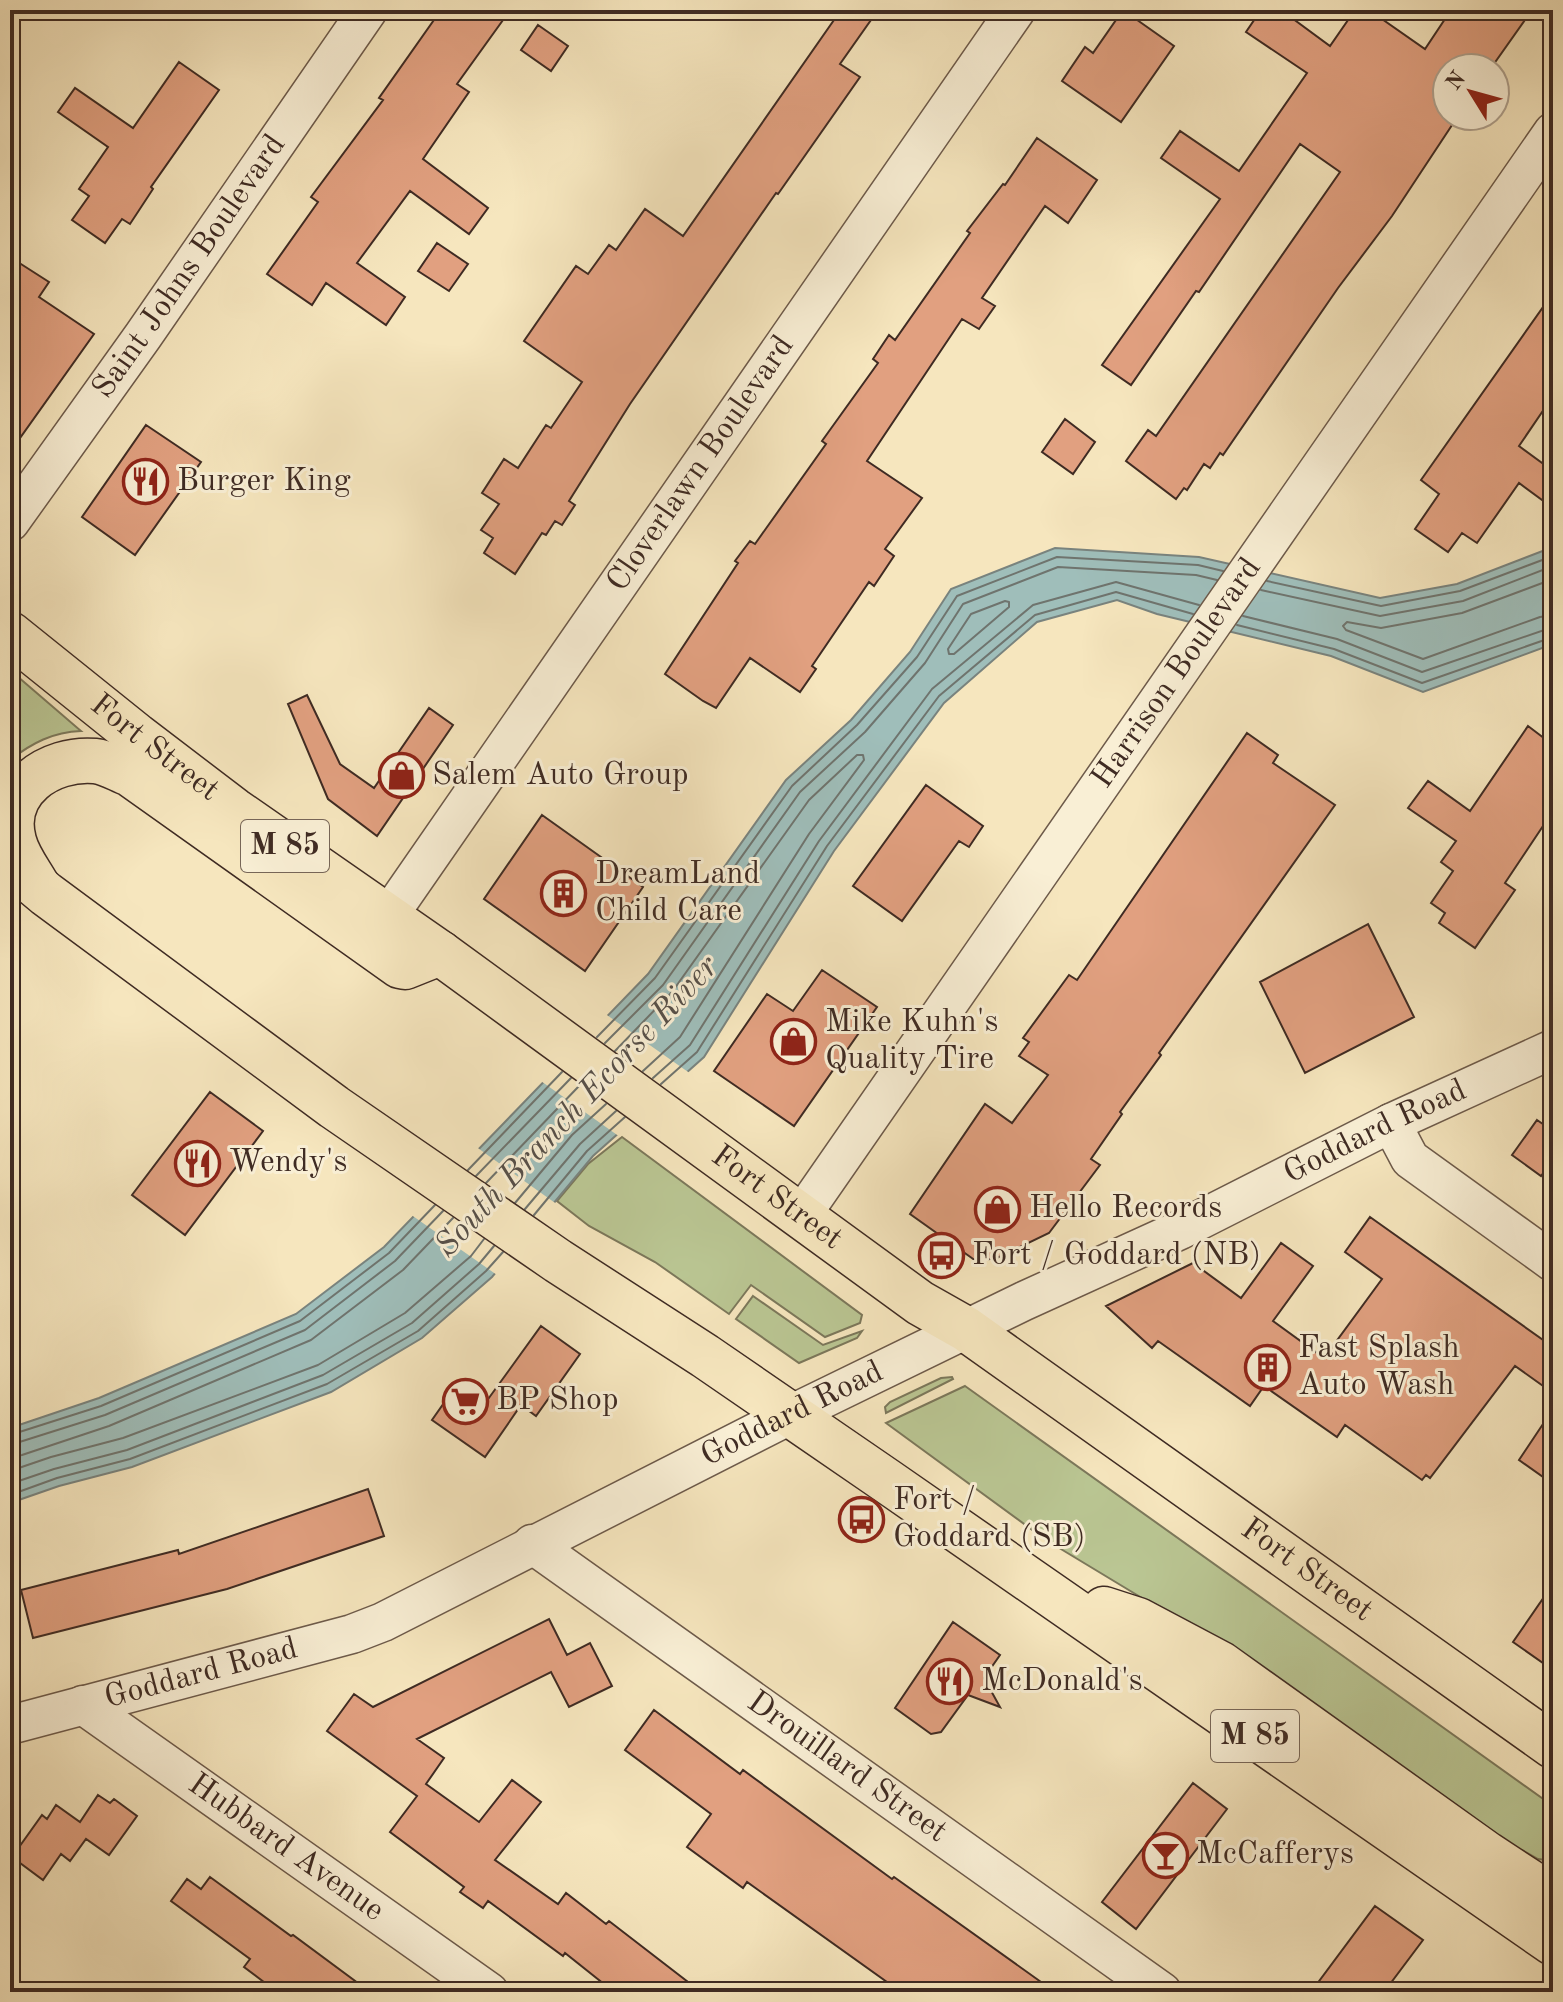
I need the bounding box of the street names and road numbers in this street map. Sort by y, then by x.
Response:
street label: Saint Johns Boulevard [88,130,292,405]
street label: Cloverlawn Boulevard [602,331,801,598]
street label: Harrison Boulevard [1087,553,1268,795]
street label: Fort Street [84,689,224,808]
road number: M 85 [241,820,329,872]
street label: Goddard Road [1279,1075,1471,1190]
street label: Fort Street [705,1140,848,1256]
street label: Goddard Road [696,1356,888,1473]
street label: Fort Street [1235,1513,1378,1628]
street label: Goddard Road [101,1633,301,1715]
street label: Drouillard Street [741,1686,952,1849]
road number: M 85 [1211,1710,1299,1762]
street label: Hubbard Avenue [182,1768,389,1928]

